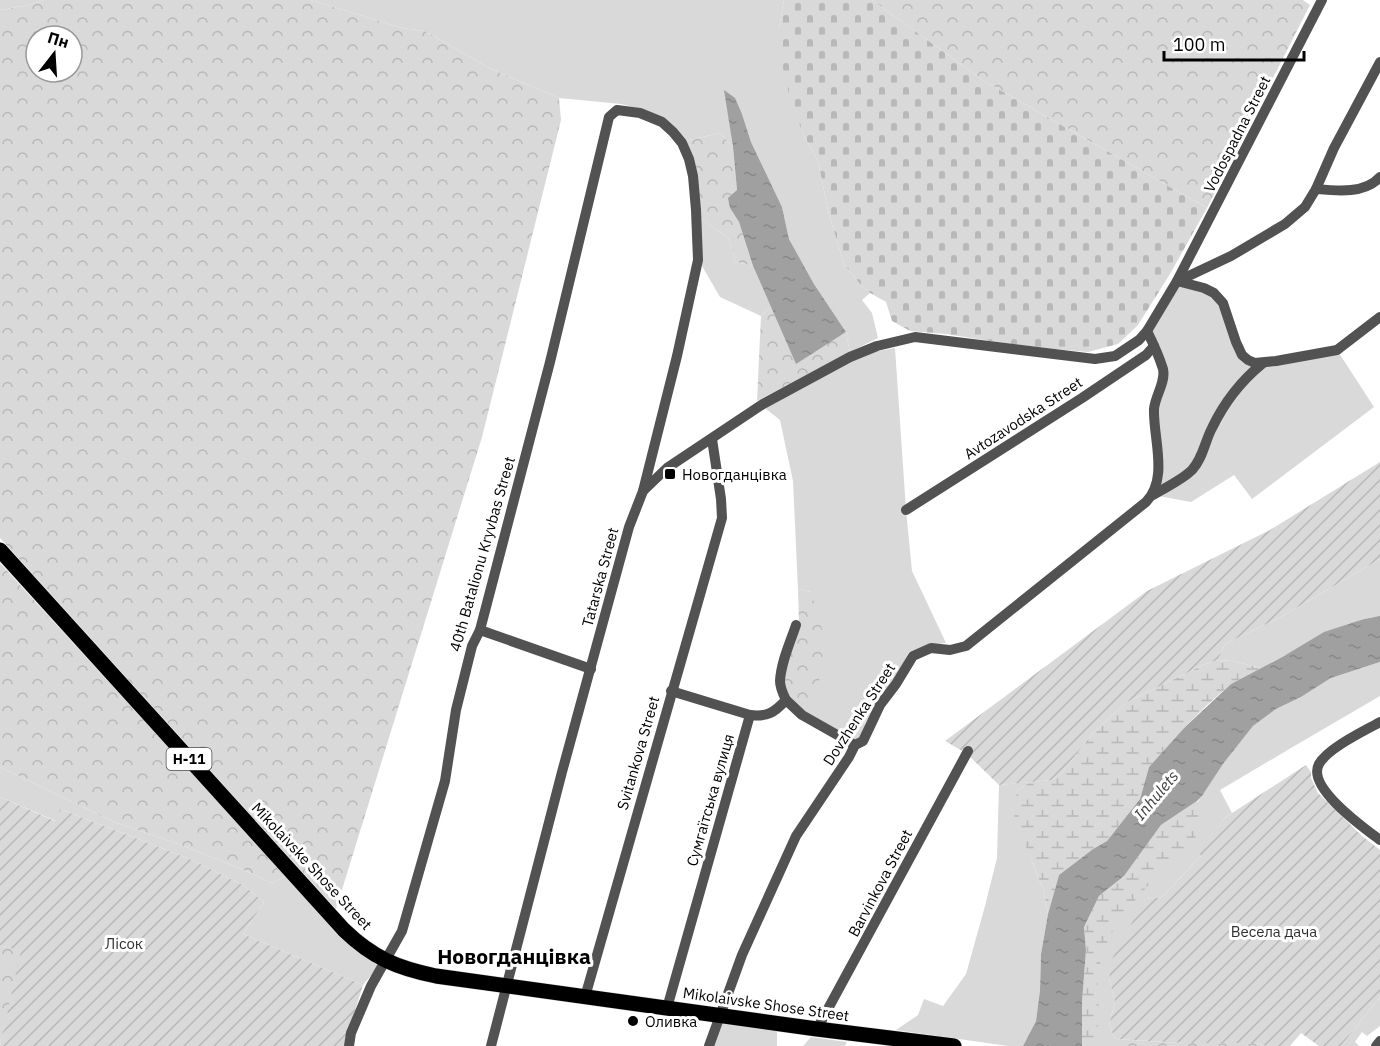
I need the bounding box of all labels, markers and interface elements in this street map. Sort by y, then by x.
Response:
north arrow [24,24,84,84]
scale bar [1164,24,1304,62]
text: Пн [45,27,71,52]
text: 100 m [1173,33,1225,56]
street label: Vodospadna Street [1199,73,1275,195]
street label: Avtozavodska Street [960,373,1086,463]
street label: 40th Batalionu Kryvbas Street [445,454,519,654]
place label: Новогданцівка [682,465,787,484]
marker: Новогданцівка [663,467,677,481]
street label: Tatarska Street [578,525,622,629]
street label: Dovzhenka Street [819,659,899,769]
street label: Svitankova Street [613,694,663,812]
street label: Сумгаїтська вулиця [682,732,738,868]
road number: Н-11 [166,748,212,770]
water label: Inhulets [1130,766,1182,824]
street label: Mikolaivske Shose Street [248,798,376,934]
street label: Barvinkova Street [844,826,916,940]
park label: Весела дача [1231,922,1317,941]
park label: Лісок [105,934,143,953]
district label: Новогданцівка [437,942,591,970]
street label: Mikolaivske Shose Street [682,983,850,1025]
place label: Оливка [645,1012,697,1031]
marker: Оливка [626,1014,640,1028]

